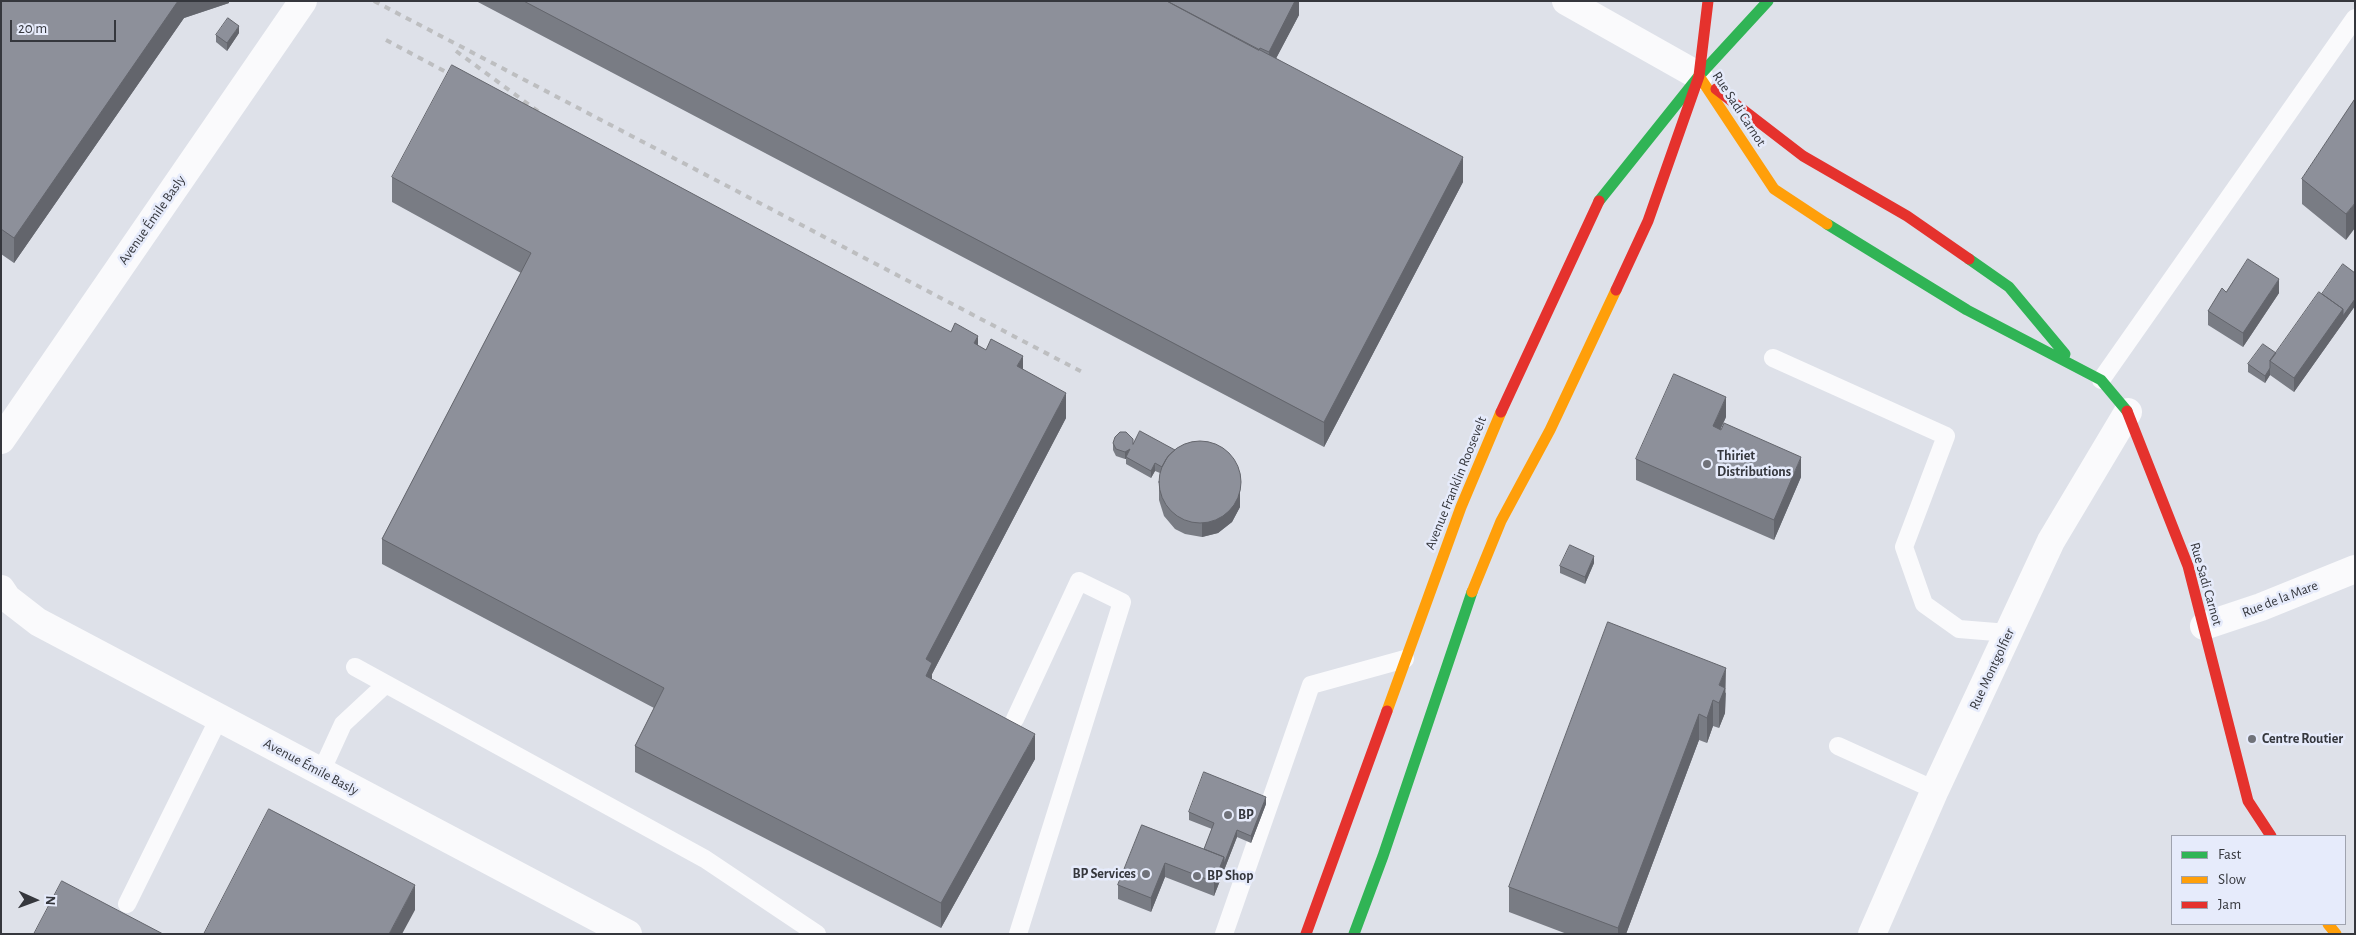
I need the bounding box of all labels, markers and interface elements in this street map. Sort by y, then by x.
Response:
scale bar [12,10,119,42]
text: 20 m [18,21,47,36]
street label: Rue Sadi Carnot [1709,68,1769,150]
street label: Avenue Émile Basly [115,172,189,268]
street label: Avenue Franklin Roosevelt [1422,414,1490,552]
place label: Thiriet Distributions [1717,448,1791,481]
marker: Thiriet Distributions [1701,458,1713,470]
street label: Rue Sadi Carnot [2186,540,2226,628]
street label: Rue de la Mare [2240,577,2320,621]
street label: Rue Montgolfier [1966,625,2018,713]
place label: Centre Routier [2262,731,2343,747]
marker: Centre Routier [2246,733,2258,745]
street label: Avenue Émile Basly [261,735,361,799]
place label: BP [1238,807,1254,823]
marker: BP [1222,809,1234,821]
legend [2171,835,2346,925]
text: Fast [2218,847,2241,862]
place label: BP Services [1072,866,1136,882]
marker: BP Services [1140,868,1152,880]
place label: BP Shop [1207,868,1253,884]
marker: BP Shop [1191,870,1203,882]
text: Slow [2218,872,2246,887]
north arrow [10,875,60,925]
text: N [43,895,57,906]
text: Jam [2218,897,2241,912]

